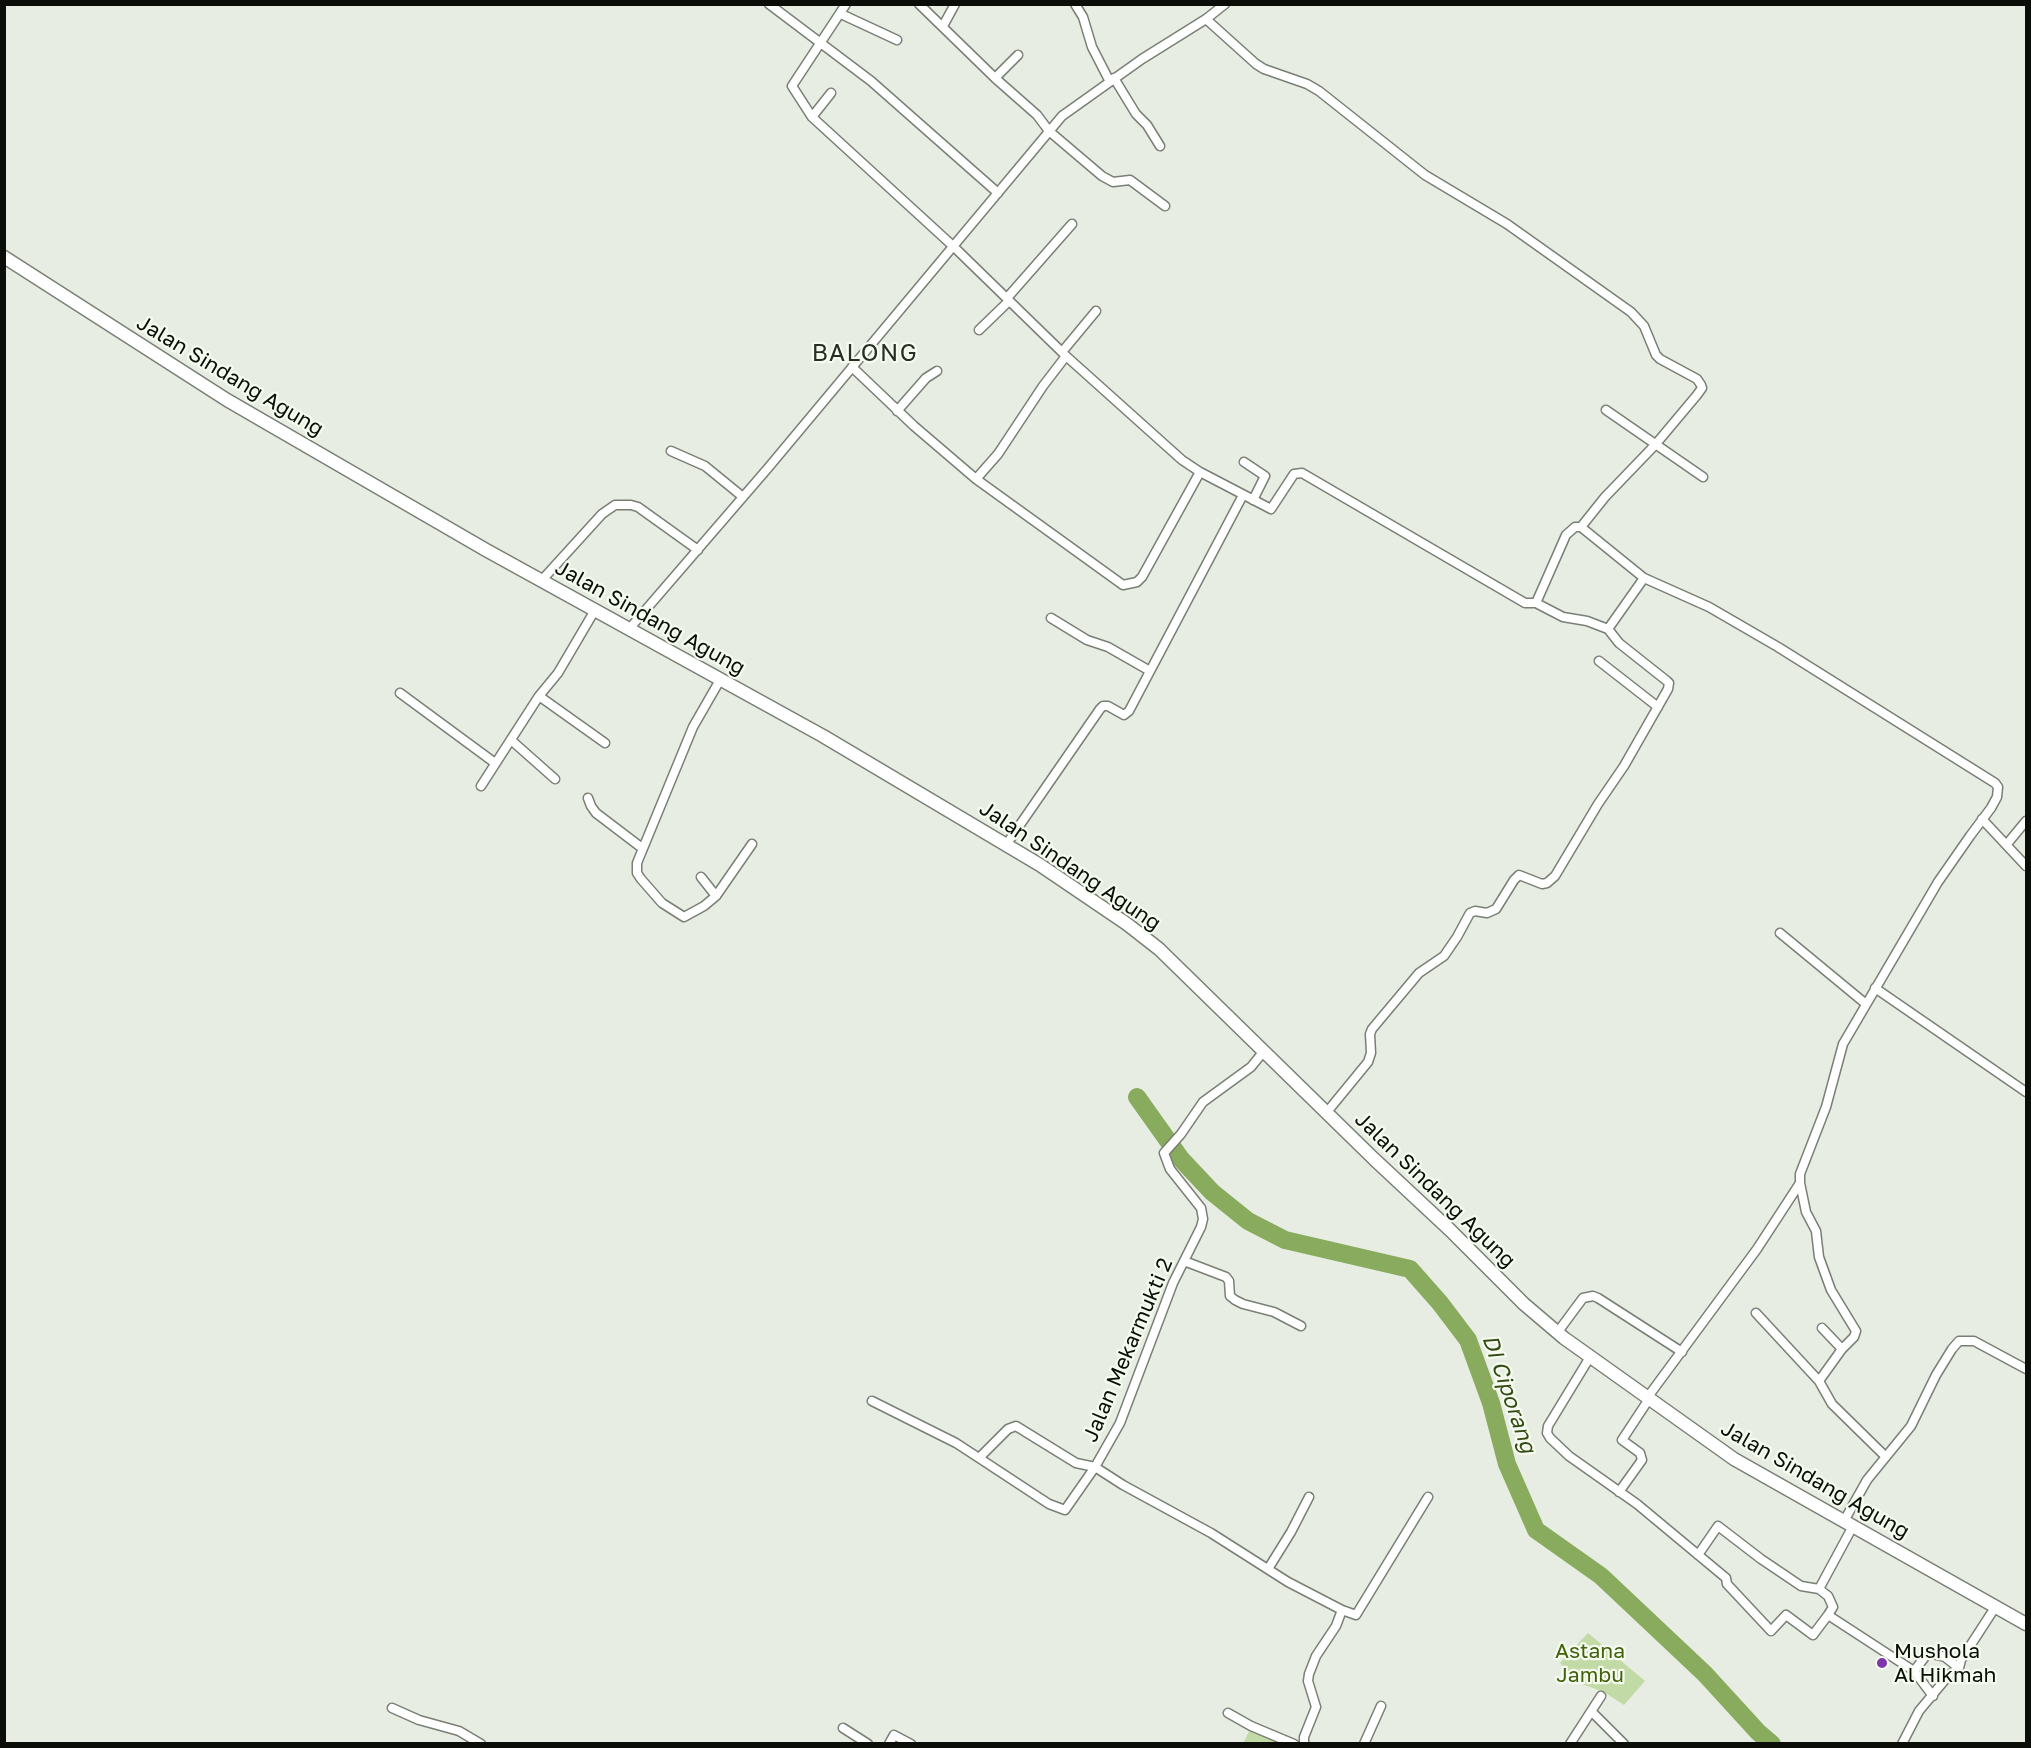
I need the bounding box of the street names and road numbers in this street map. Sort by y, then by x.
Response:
street label: Jalan Sindang Agung [132,310,328,442]
street label: Jalan Sindang Agung [551,555,749,681]
street label: Jalan Sindang Agung [974,796,1166,936]
street label: Jalan Sindang Agung [1349,1107,1521,1273]
street label: Jalan Mekarmukti 2 [1078,1254,1178,1446]
street label: Jalan Sindang Agung [1716,1416,1914,1544]

